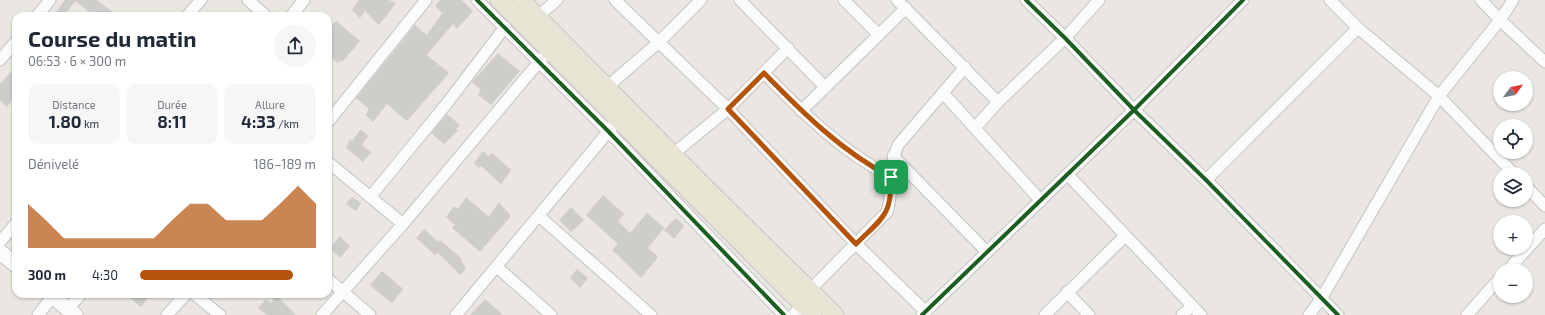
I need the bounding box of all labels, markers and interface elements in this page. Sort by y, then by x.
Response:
text: Course du matin [28,25,196,51]
button: share [274,25,316,67]
text: 06:53 · 6 × 300 m [28,53,126,69]
north arrow [1493,71,1533,111]
map controls [1493,71,1533,303]
text: Distance [52,98,96,111]
text: Durée [157,98,187,111]
text: Allure [255,98,285,111]
text: 1.80 [49,111,82,131]
text: 8:11 [157,111,187,131]
text: 4:33 [241,111,276,131]
text: km [82,117,99,130]
text: /km [276,117,299,130]
button: locate [1493,119,1533,159]
text: Dénivelé [28,156,79,172]
text: 186–189 m [253,156,316,172]
pin [874,160,908,194]
icon: arrive [880,166,902,188]
button: layers [1493,167,1533,207]
button: + [1493,215,1533,255]
button: − [1493,263,1533,303]
text: 300 m [28,267,66,283]
text: 4:30 [92,267,118,283]

